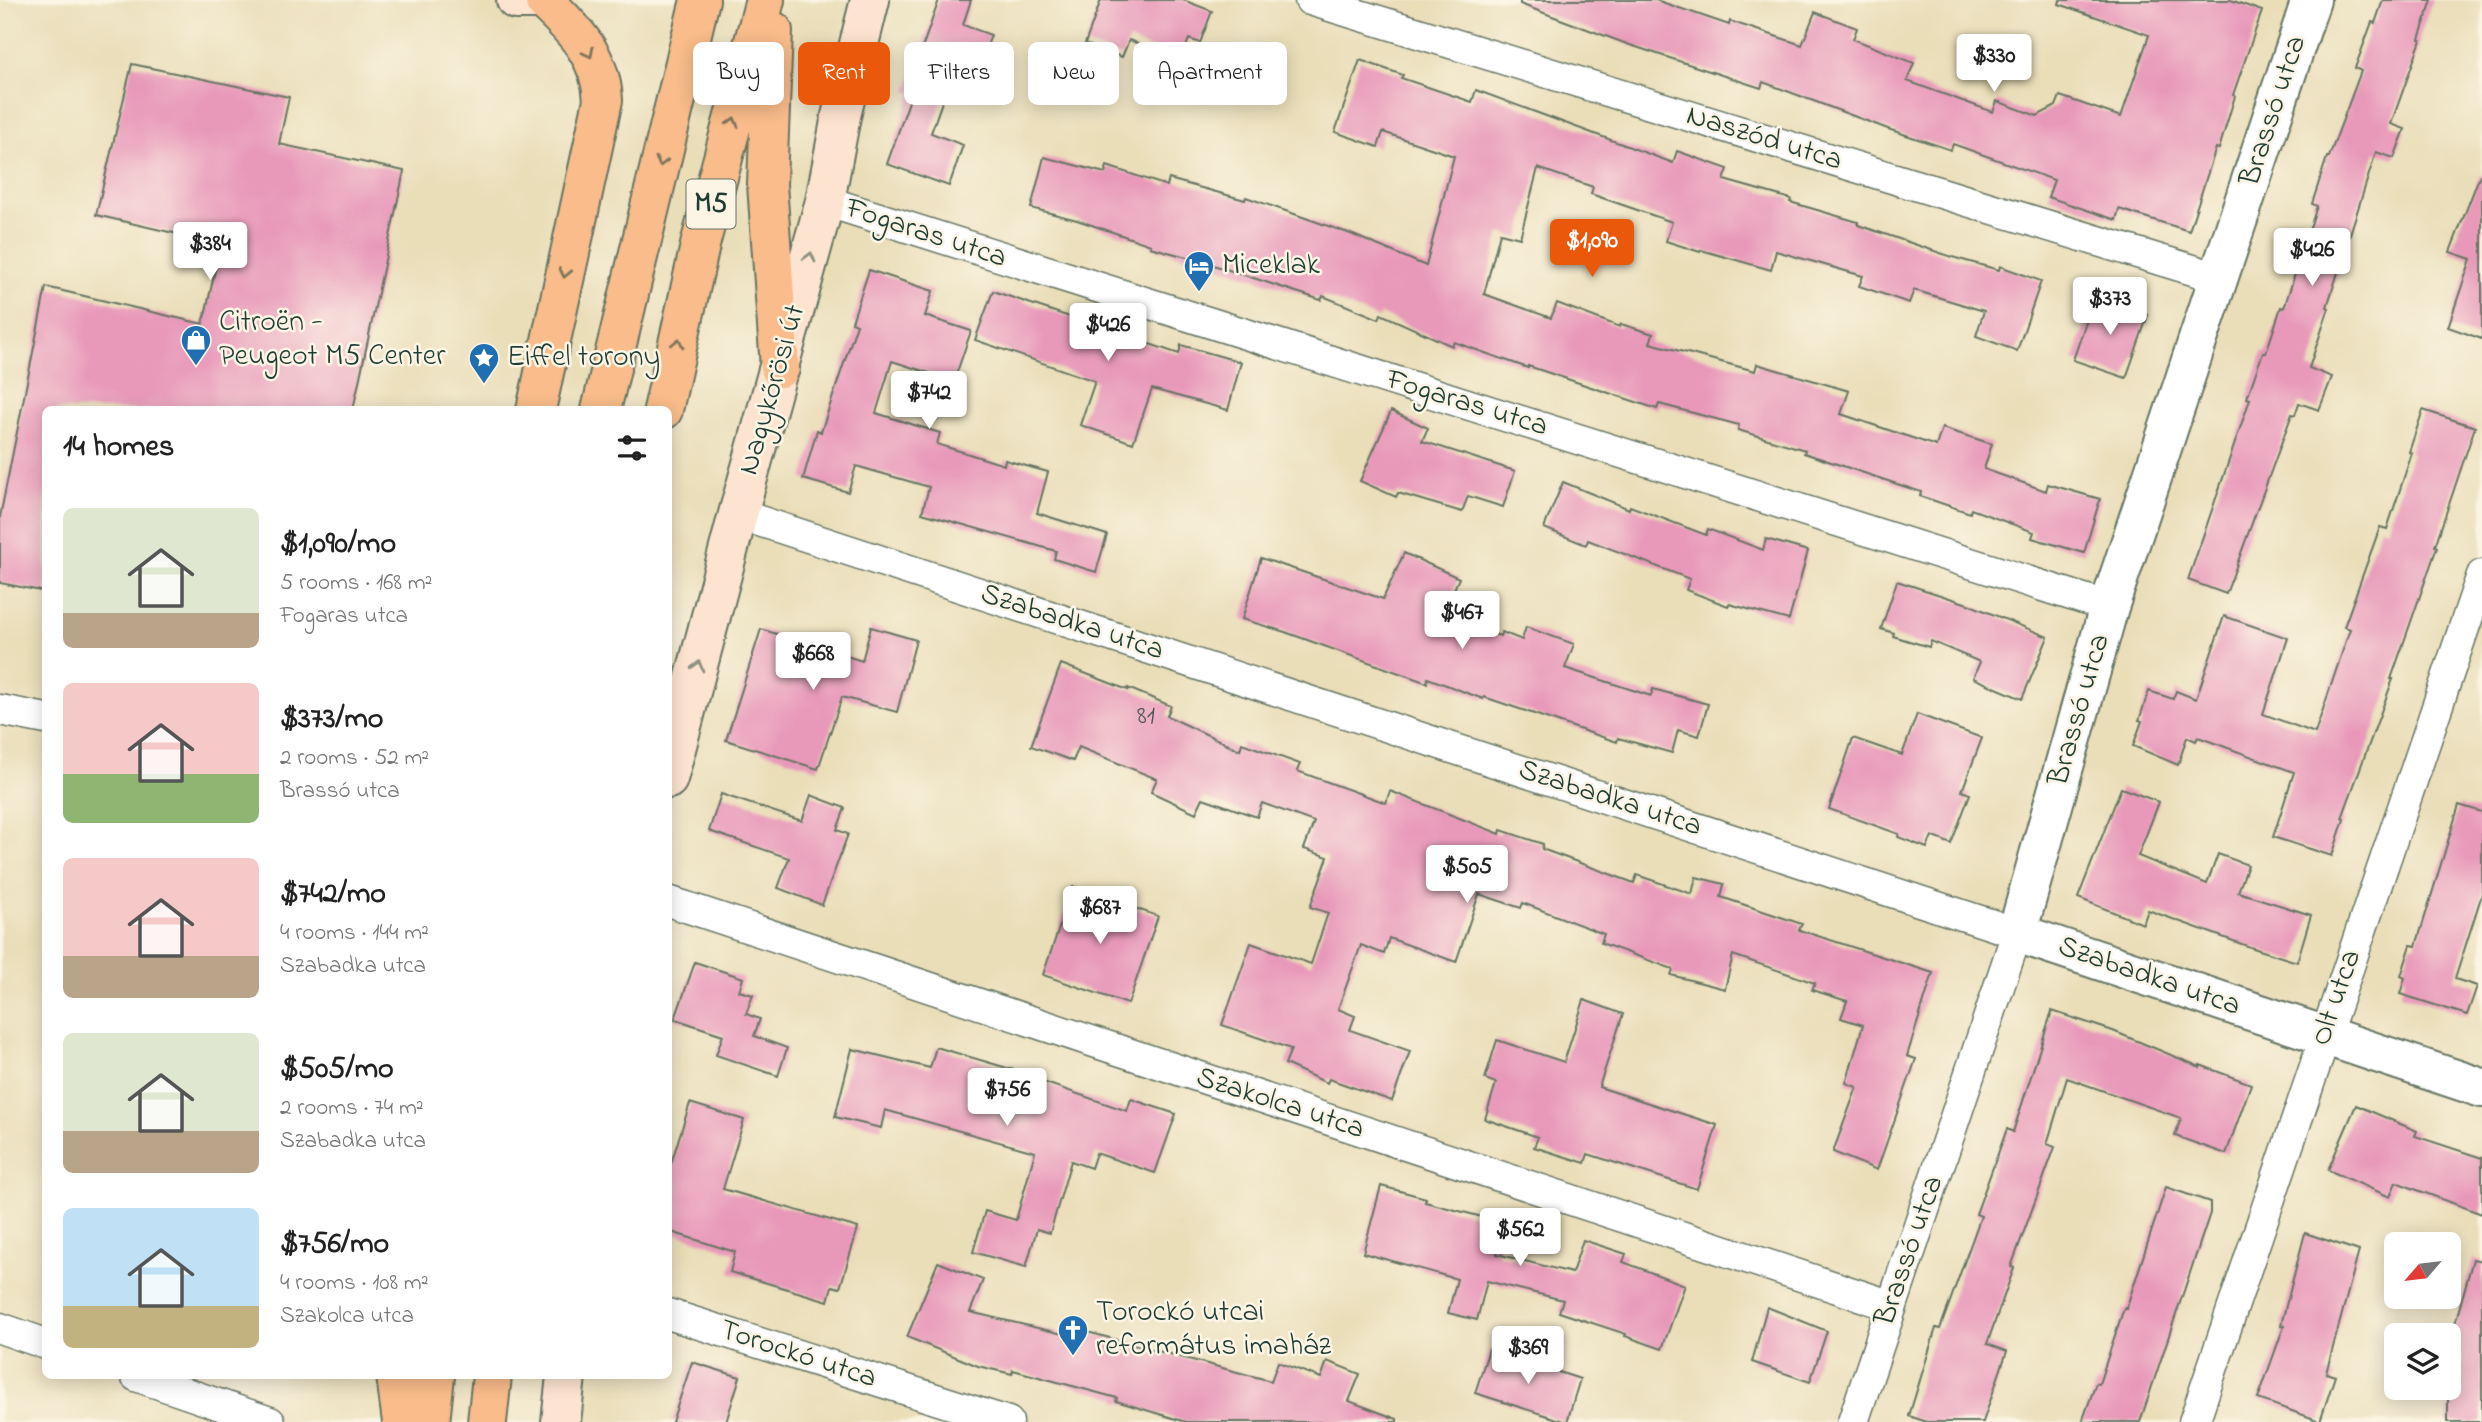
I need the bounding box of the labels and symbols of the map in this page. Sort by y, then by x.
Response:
street label: Brassó utca [2229,30,2319,193]
pin: $330 [1953,34,2035,94]
one-way arrow [581,45,595,58]
street label: Naszód utca [1681,94,1847,184]
one-way arrow [725,116,739,128]
one-way arrow [655,155,669,167]
road number: M5 [686,180,736,228]
street label: Fogaras utca [839,187,1012,281]
pin: $1,090 [1535,219,1649,279]
pin: $384 [169,222,251,282]
pin: $426 [2271,229,2353,288]
place label: Miceklak [1222,244,1321,288]
hotel icon: Miceklak [1182,249,1216,293]
one-way arrow [802,251,816,263]
one-way arrow [559,267,573,279]
pin: $373 [2069,278,2151,337]
street label: Nagykőrösi út [728,300,818,480]
place label: Citroën - Peugeot M5 Center [219,301,446,379]
pin: $426 [1067,304,1149,363]
shop icon: Citroën - Peugeot M5 Center [179,323,213,367]
place label: Eiffel torony [507,336,660,380]
one-way arrow [670,337,684,349]
place icon: Eiffel torony [467,341,501,385]
street label: Fogaras utca [1380,358,1553,449]
pin: $742 [888,372,970,431]
street label: Szabadka utca [975,573,1169,673]
pin: $467 [1421,592,1503,651]
street label: Brassó utca [2037,629,2123,792]
pin: $668 [772,632,854,692]
one-way arrow [690,660,704,672]
house number: 81 [1137,698,1155,736]
street label: Szabadka utca [1513,749,1707,849]
pin: $505 [1426,846,1508,905]
pin: $687 [1059,886,1141,946]
street label: Szabadka utca [2052,925,2246,1029]
street label: Olt utca [2300,944,2374,1052]
street label: Szakolca utca [1190,1056,1370,1152]
pin: $756 [966,1068,1048,1128]
street label: Brassó utca [1863,1170,1956,1333]
pin: $562 [1479,1208,1561,1268]
north arrow [2384,1232,2460,1309]
place label: Torockó utcai református imaház [1096,1291,1331,1369]
street label: Torockó utca [714,1309,882,1401]
church icon: Torockó utcai református imaház [1056,1313,1090,1357]
pin: $369 [1487,1326,1569,1386]

